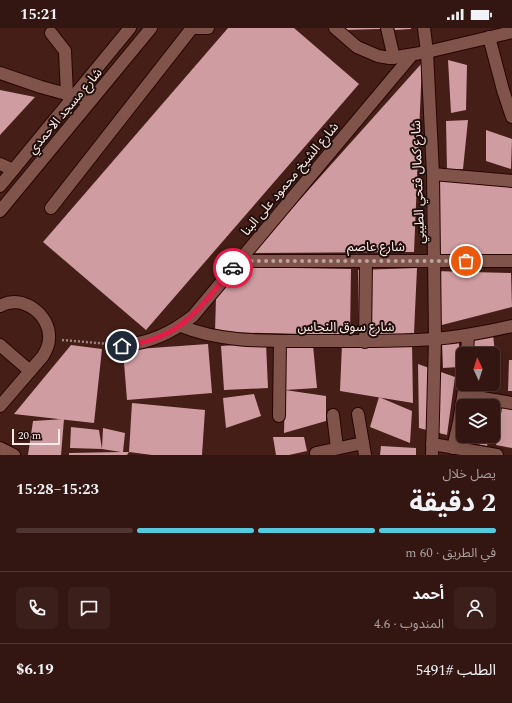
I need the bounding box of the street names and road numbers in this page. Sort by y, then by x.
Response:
street label: شارع مسجد الاحمدي [23,63,107,159]
street label: شارع الشيخ محمود على البنا [236,118,344,240]
street label: شارع كمال فتحي الطيبي [406,120,430,244]
street label: شارع عاصم [347,237,405,257]
street label: شارع سوق النحاس [298,317,394,337]

